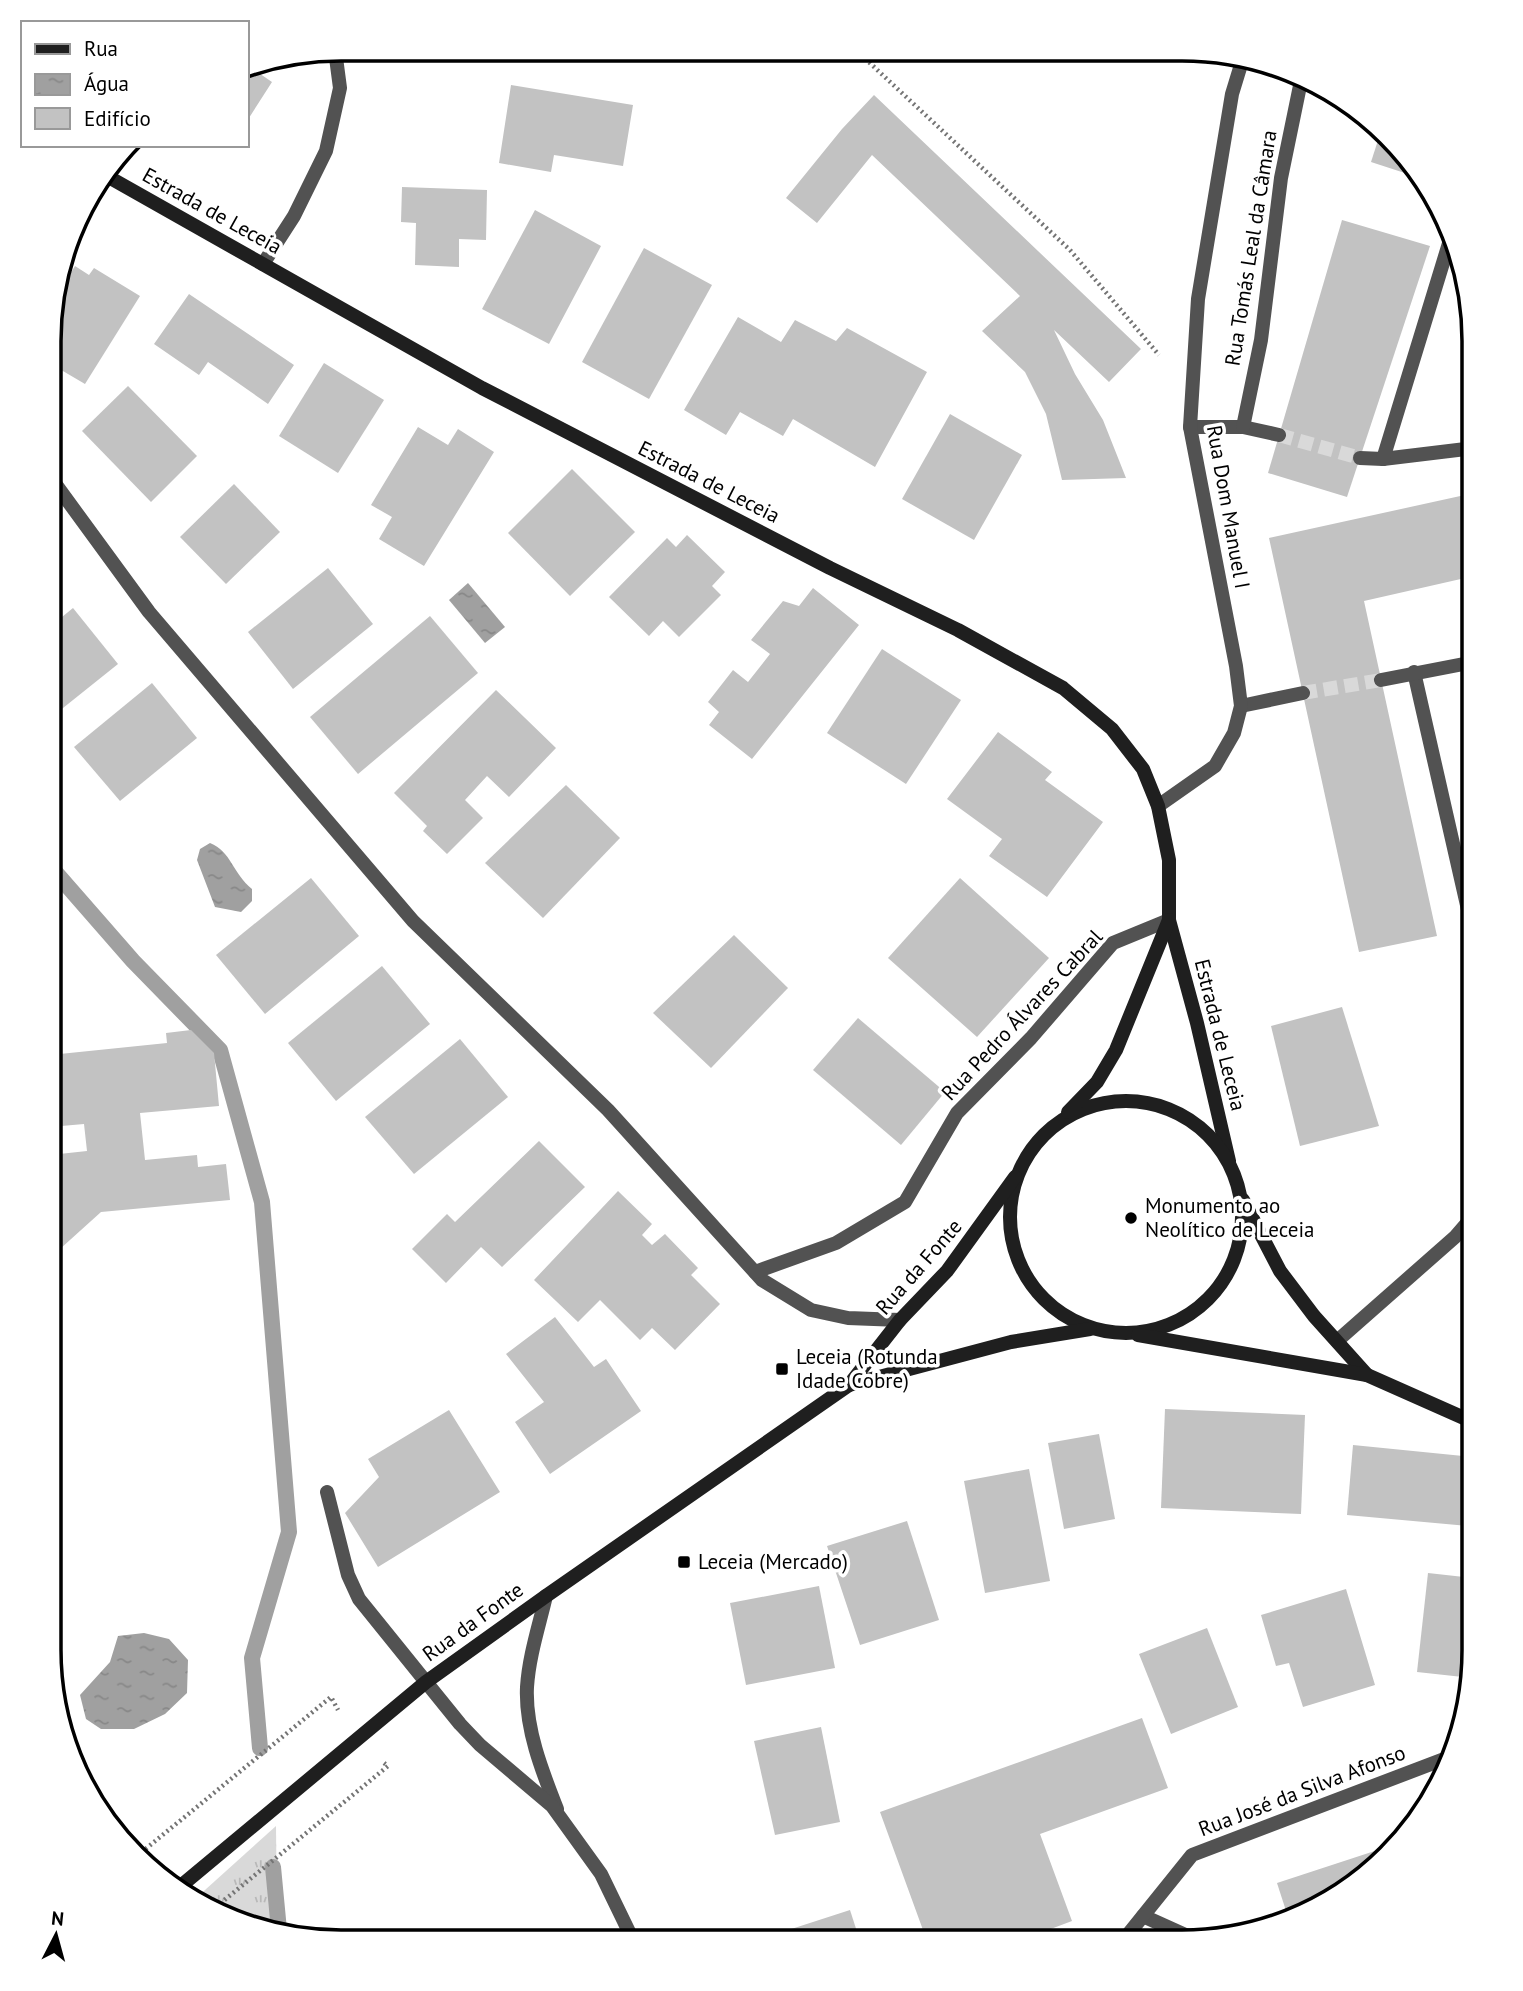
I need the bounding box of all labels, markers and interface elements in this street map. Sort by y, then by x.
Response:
legend [21,21,248,147]
text: Rua [84,35,118,62]
text: Água [84,70,129,97]
text: Edifício [84,105,151,132]
street label: Rua Tomás Leal da Câmara [1219,128,1282,368]
street label: Estrada de Leceia [138,161,287,260]
street label: Rua Dom Manuel I [1201,423,1256,591]
street label: Estrada de Leceia [634,434,785,529]
street label: Rua Pedro Álvares Cabral [935,923,1108,1106]
street label: Estrada de Leceia [1189,956,1252,1114]
place label: Monumento ao Neolítico de Leceia [1145,1192,1315,1243]
marker: Monumento ao Neolítico de Leceia [1123,1210,1139,1226]
street label: Rua da Fonte [870,1213,968,1320]
place label: Leceia (Rotunda Idade Cobre) [796,1343,938,1394]
marker: Leceia (Rotunda Idade Cobre) [774,1361,790,1377]
place label: Leceia (Mercado) [698,1548,848,1575]
marker: Leceia (Mercado) [676,1554,692,1570]
street label: Rua da Fonte [417,1576,528,1667]
street label: Rua José da Silva Afonso [1195,1739,1409,1842]
north arrow [21,1900,91,1970]
text: N [50,1906,65,1931]

